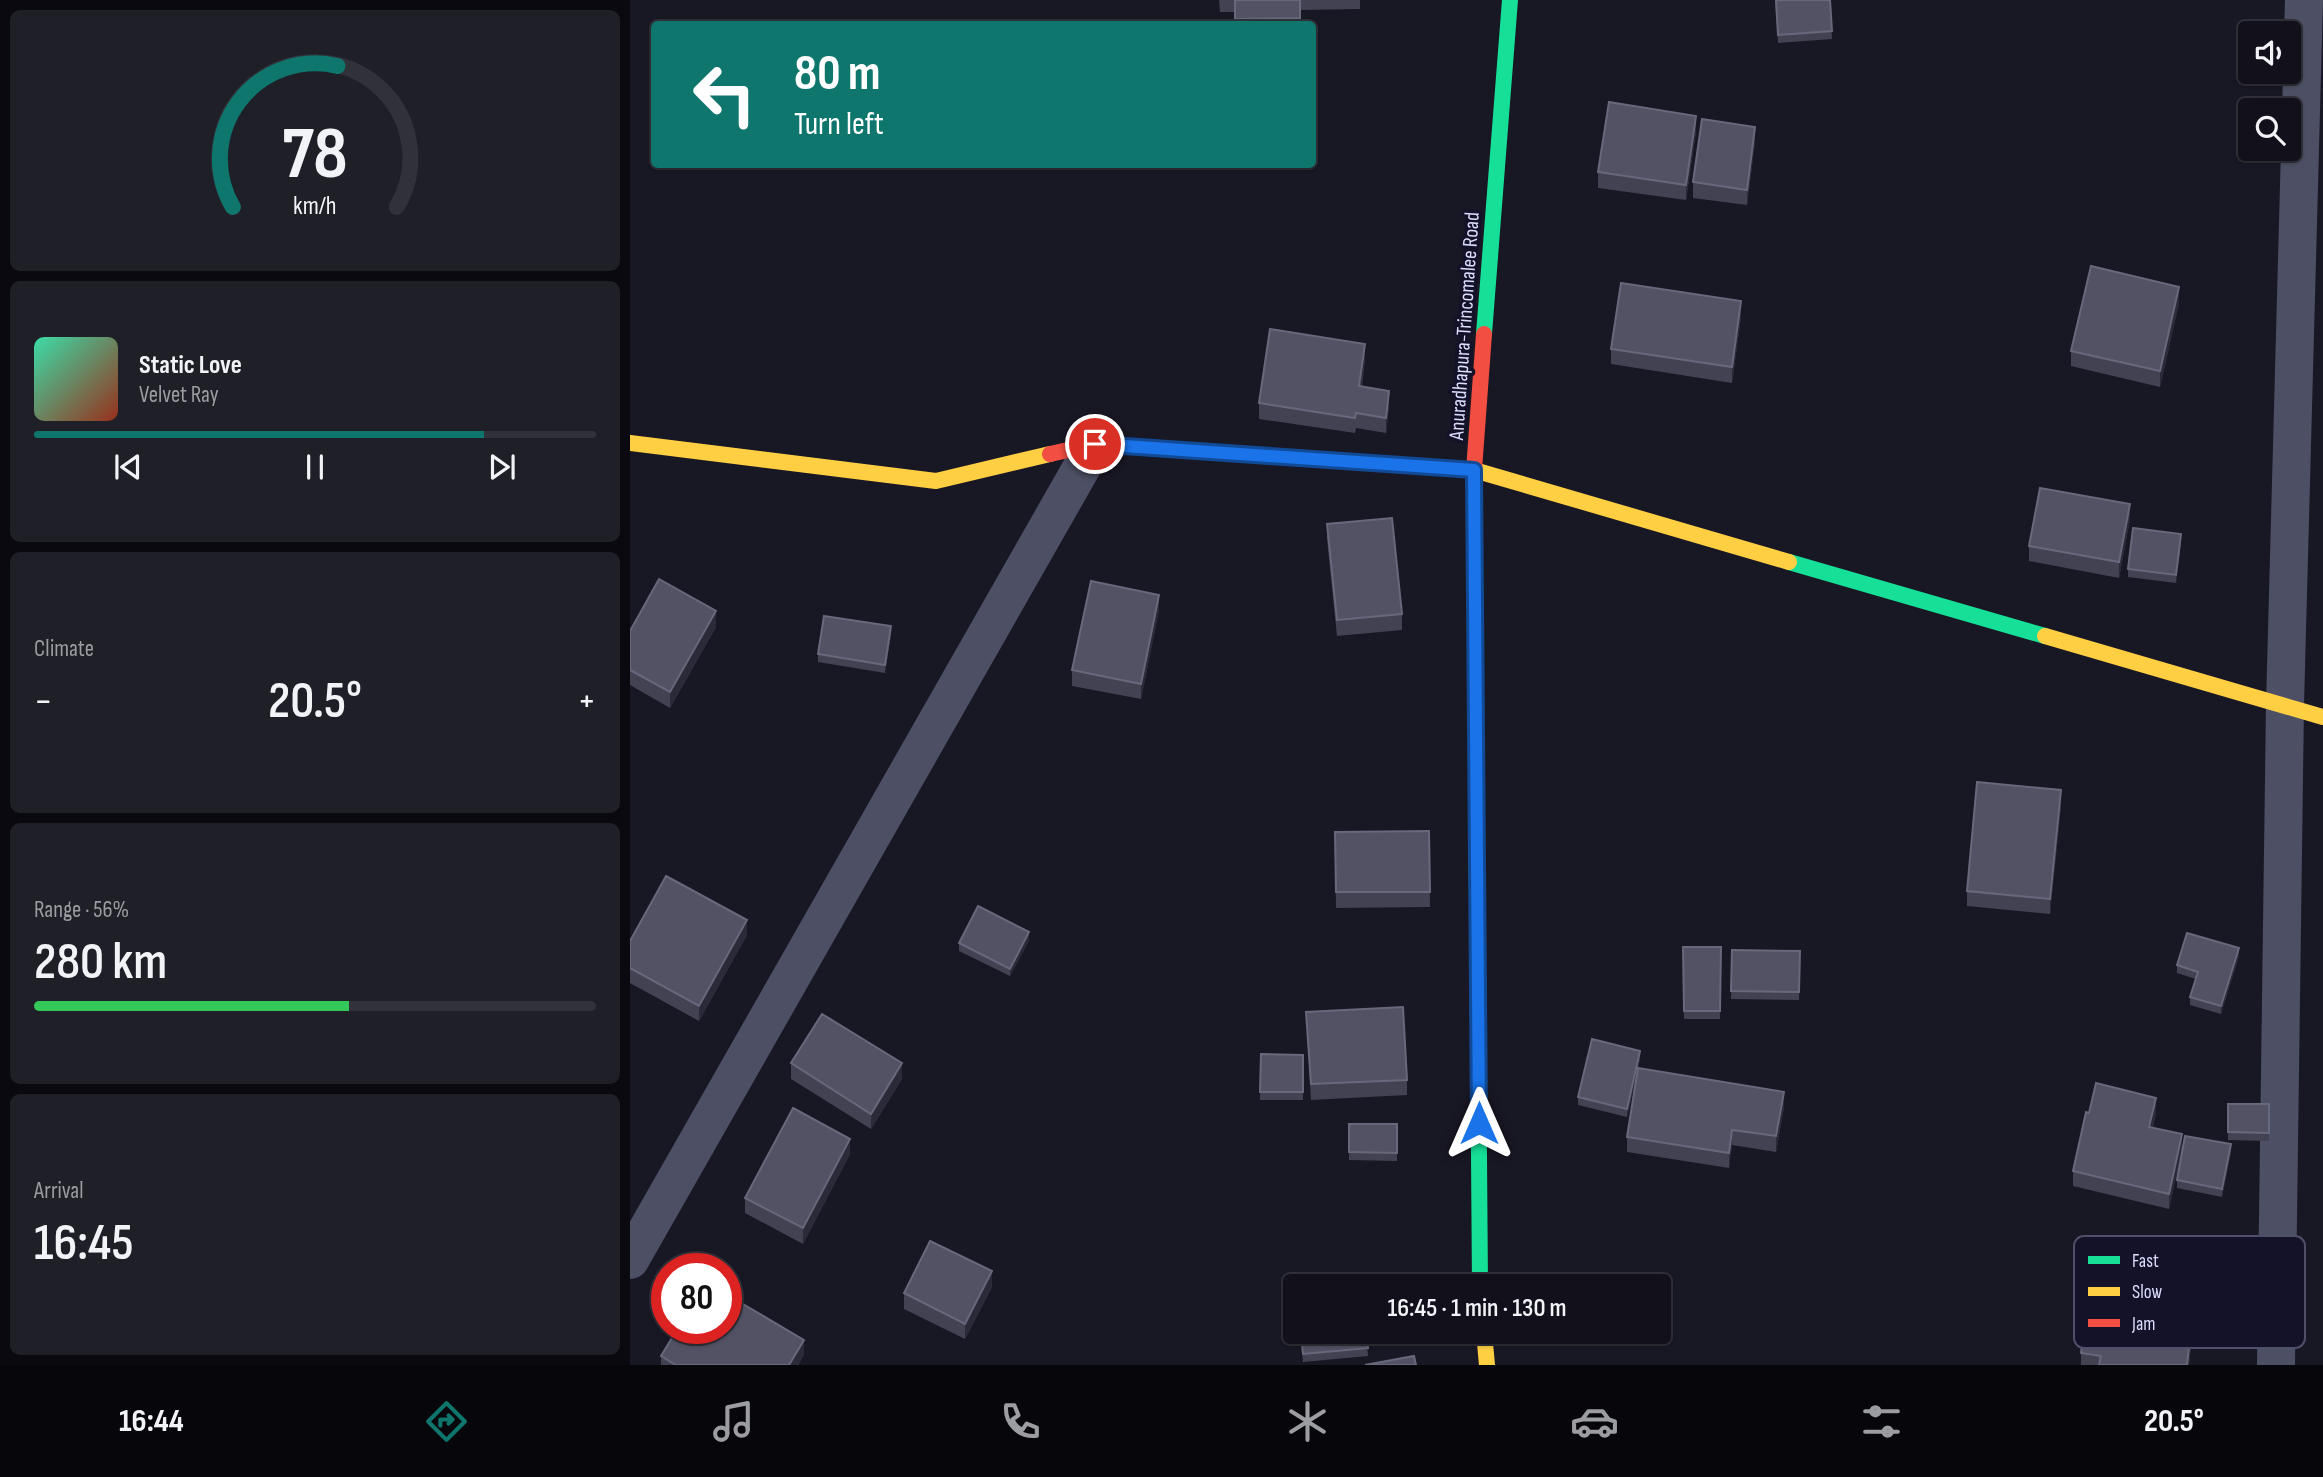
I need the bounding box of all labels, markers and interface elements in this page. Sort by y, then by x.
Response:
map controls [2238,21,2301,161]
button: sound [2238,21,2301,84]
text: 80 m [794,45,881,104]
icon: left [679,49,770,140]
button: search [2238,98,2301,161]
text: Turn left [794,105,884,144]
text: 78 [282,111,348,199]
text: km/h [293,190,337,221]
street label: Anuradhapura-Trincomalee Road [1444,211,1485,442]
text: Static Love [139,350,242,381]
text: Velvet Ray [139,381,219,409]
pin [1065,414,1125,474]
icon: arrive [1076,425,1114,463]
icon: previous [109,448,147,486]
icon: pause [296,448,334,486]
icon: next [483,448,521,486]
text: Climate [34,635,94,663]
text: 20.5° [268,670,362,733]
text: − [34,679,53,724]
text: + [577,679,596,724]
text: Range · 56% [34,896,129,924]
text: 280 km [34,931,167,994]
position arrow [1442,1086,1516,1160]
text: Arrival [34,1177,83,1205]
text: 16:45 [34,1212,133,1275]
legend [2074,1236,2305,1348]
text: Fast [2132,1250,2159,1273]
speed limit sign: 80 [651,1253,742,1344]
text: Slow [2132,1281,2162,1304]
text: 16:45 · 1 min · 130 m [1387,1293,1567,1324]
text: Jam [2131,1313,2155,1336]
icon: directions [422,1397,471,1446]
icon: music [709,1397,758,1446]
icon: phone [996,1397,1045,1446]
icon: climate [1283,1397,1332,1446]
icon: car [1570,1397,1619,1446]
icon: filters [1857,1397,1906,1446]
text: 16:44 [119,1402,184,1441]
text: 20.5° [2144,1402,2204,1441]

